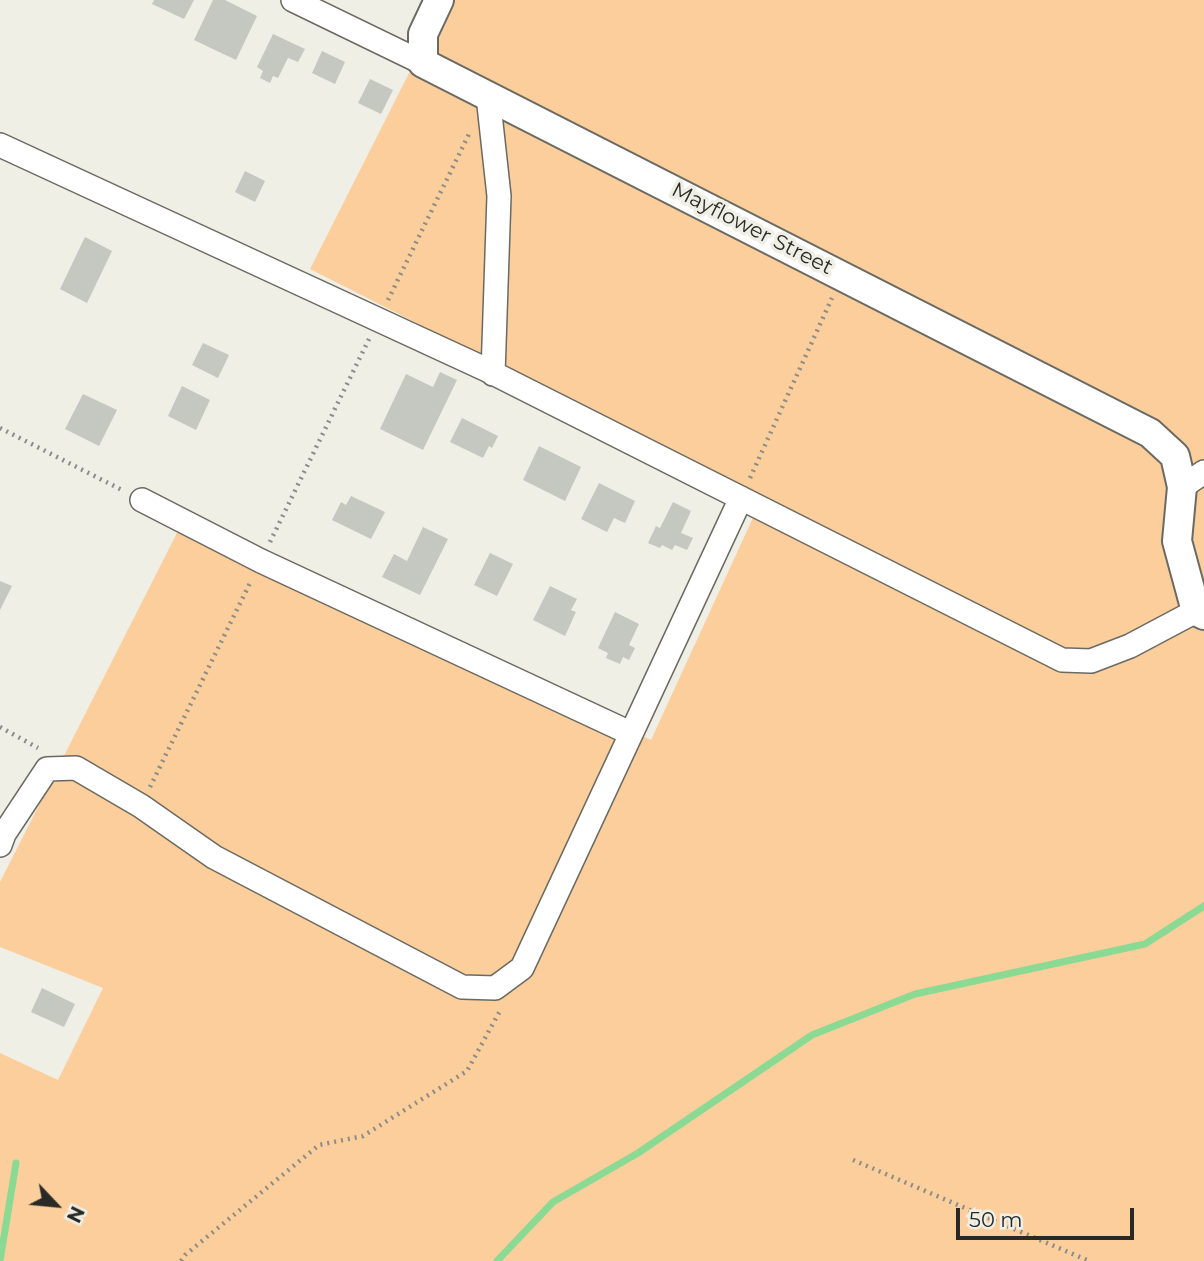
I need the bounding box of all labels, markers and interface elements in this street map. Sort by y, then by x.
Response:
street label: Mayflower Street [667,177,837,281]
north arrow [21,1170,91,1240]
scale bar [959,1194,1138,1238]
text: N [62,1202,89,1226]
text: 50 m [969,1207,1023,1232]

